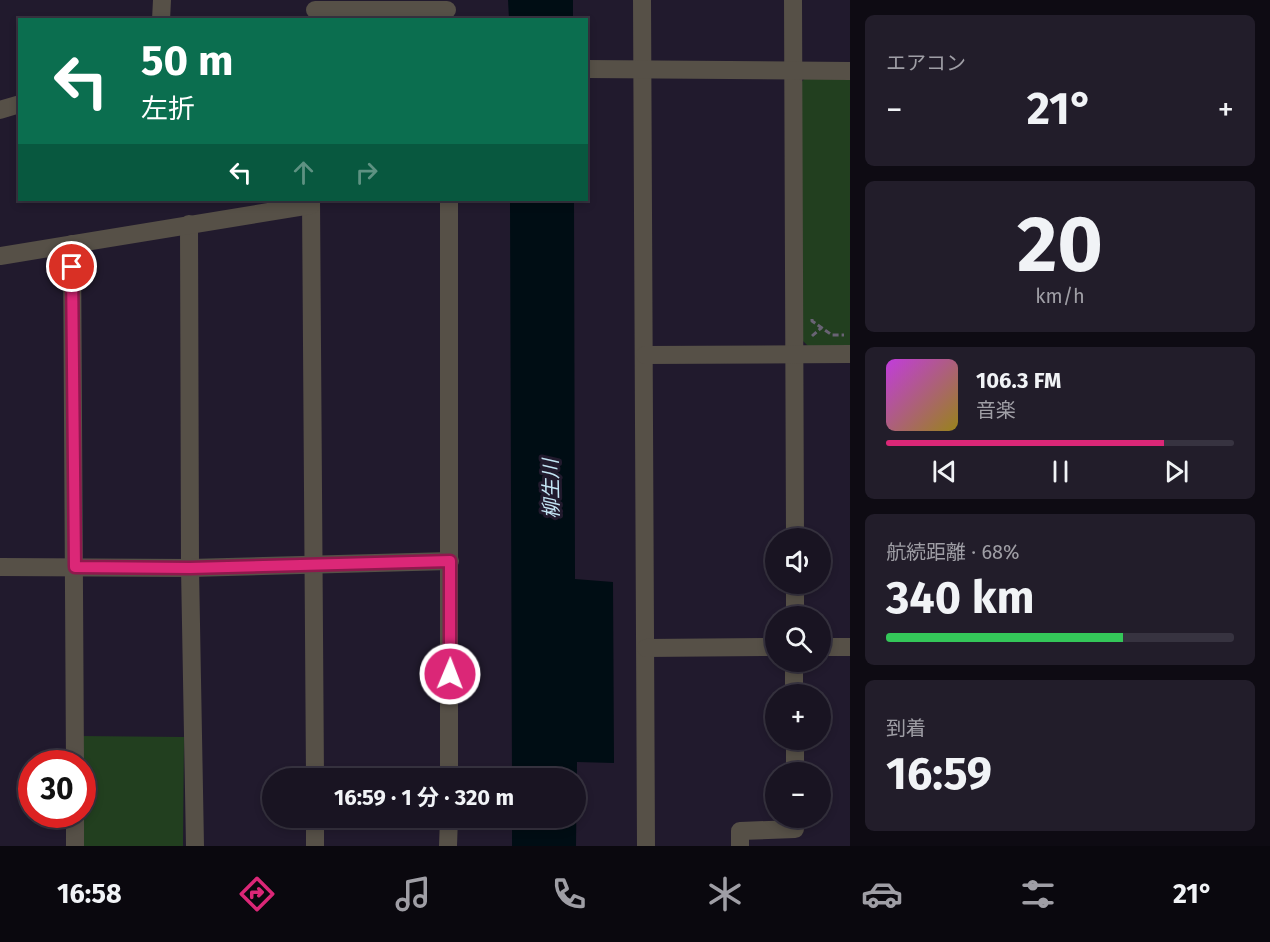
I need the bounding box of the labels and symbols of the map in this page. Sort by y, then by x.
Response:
pin [46,241,97,292]
water label: 柳生川 [538,457,564,519]
position arrow [418,642,482,706]
speed limit sign: 30 [18,750,96,828]

